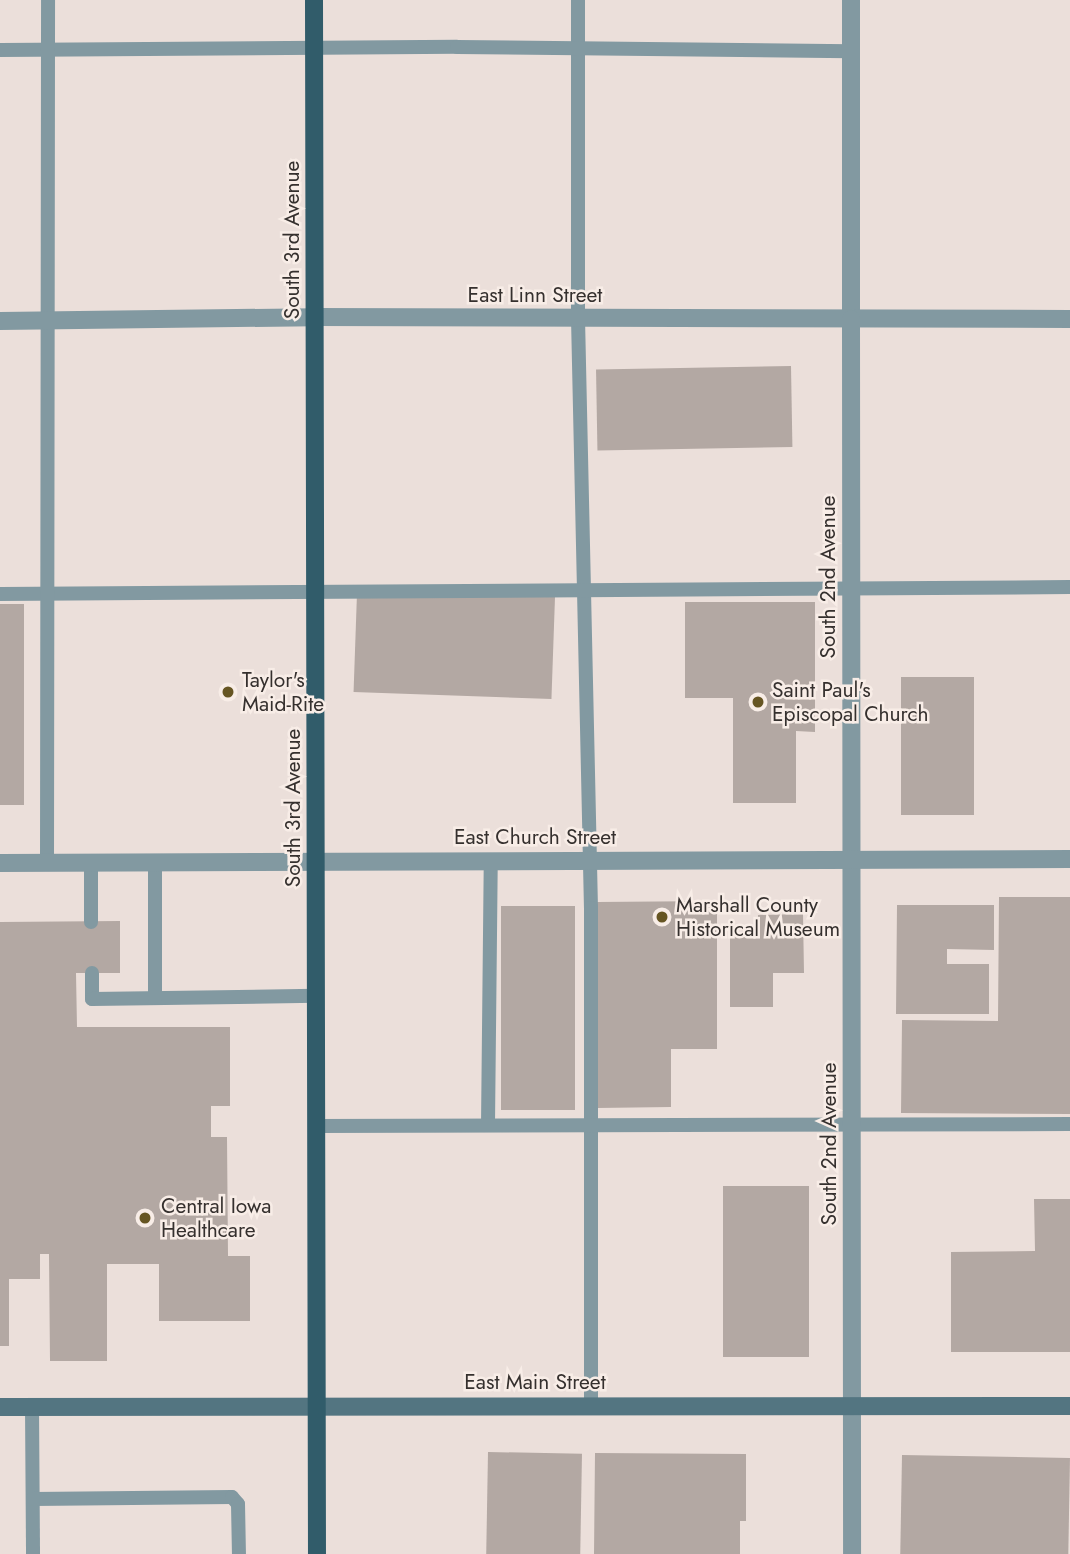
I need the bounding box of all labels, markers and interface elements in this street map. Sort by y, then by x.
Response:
street label: South 3rd Avenue [279,161,305,319]
street label: East Linn Street [468,282,602,308]
street label: South 2nd Avenue [815,495,841,659]
place label: Taylor's Maid-Rite [242,667,324,717]
place label: Saint Paul's Episcopal Church [772,677,929,727]
marker: Taylor's Maid-Rite [220,684,236,700]
marker: Saint Paul's Episcopal Church [750,694,766,710]
street label: South 3rd Avenue [280,729,306,887]
street label: East Church Street [454,824,616,850]
place label: Marshall County Historical Museum [676,892,840,942]
marker: Marshall County Historical Museum [654,909,670,925]
street label: South 2nd Avenue [816,1062,842,1226]
place label: Central Iowa Healthcare [161,1193,271,1243]
marker: Central Iowa Healthcare [135,1208,155,1228]
street label: East Main Street [464,1369,606,1395]

